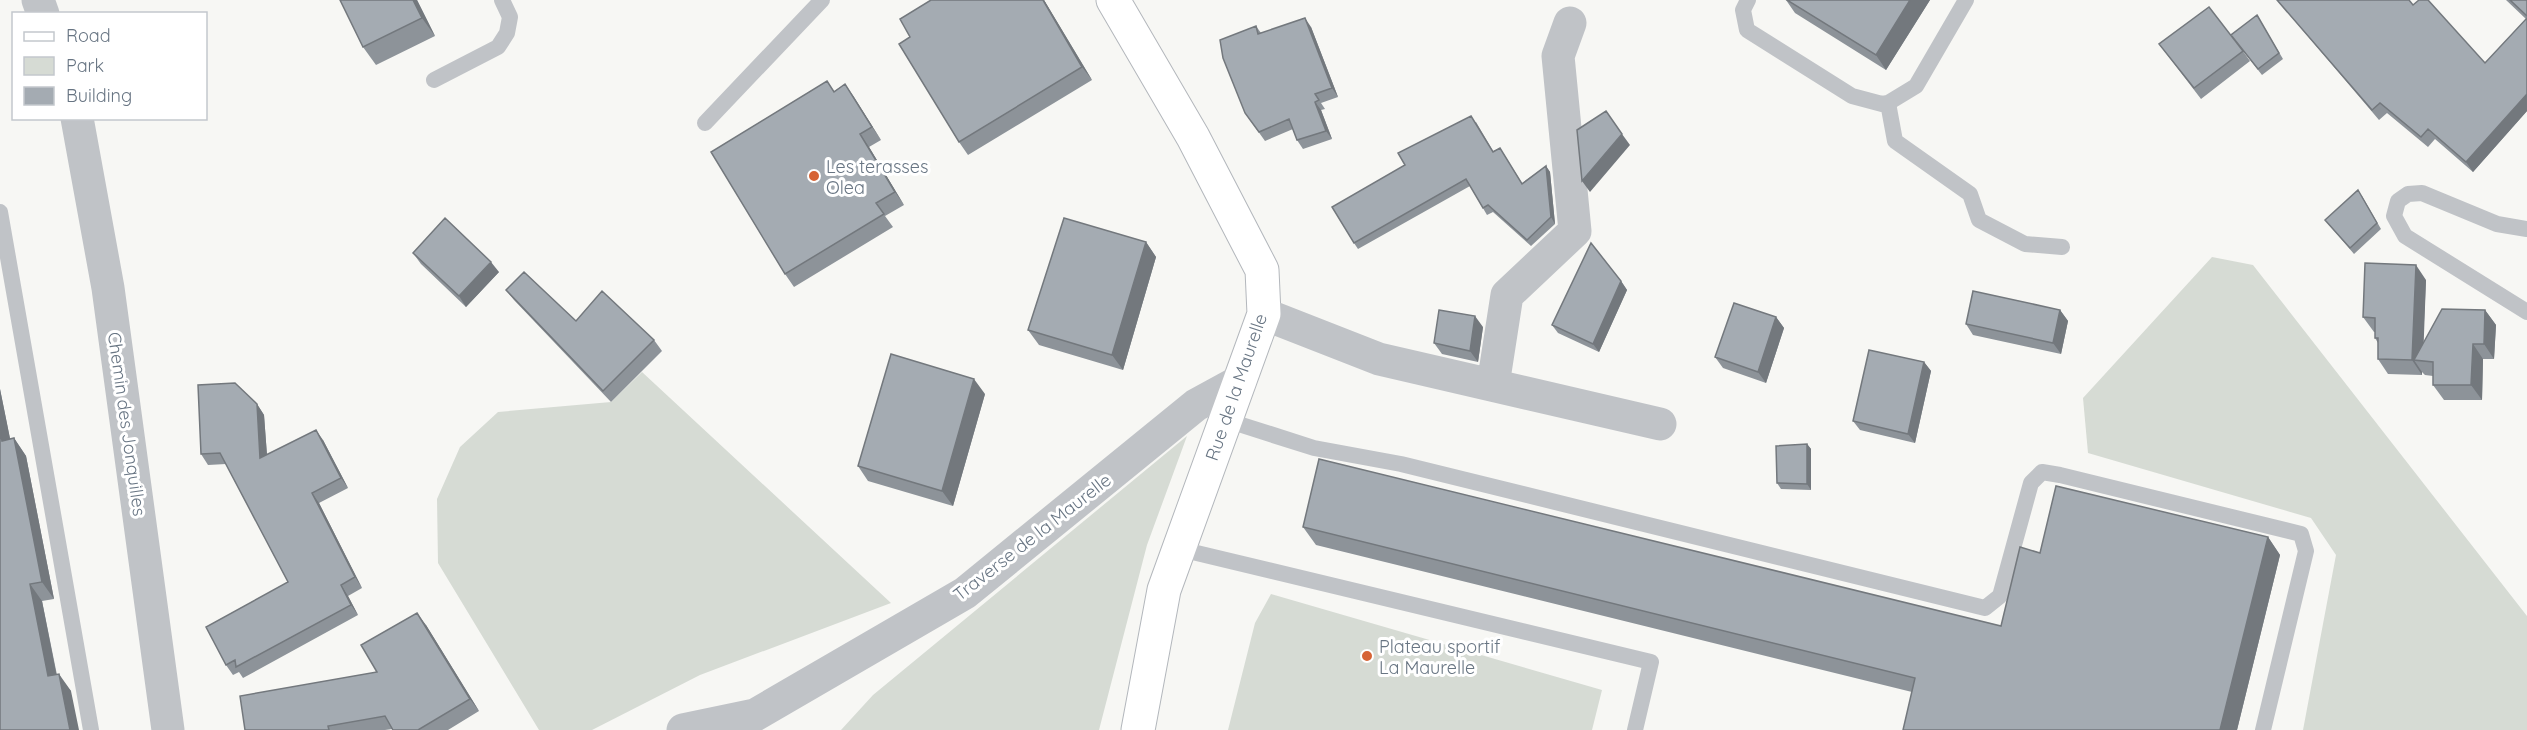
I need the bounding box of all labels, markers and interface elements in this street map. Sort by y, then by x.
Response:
legend [12,12,207,120]
text: Road [66,24,111,47]
text: Park [66,54,104,77]
text: Building [66,84,132,107]
place label: Les terasses Olea [826,155,928,199]
marker: Les terasses Olea [807,169,821,183]
street label: Rue de la Maurelle [1200,310,1272,464]
street label: Chemin des Jonquilles [103,331,151,517]
street label: Traverse de la Maurelle [948,468,1116,606]
place label: Plateau sportif La Maurelle [1379,635,1501,679]
marker: Plateau sportif La Maurelle [1360,649,1374,663]

